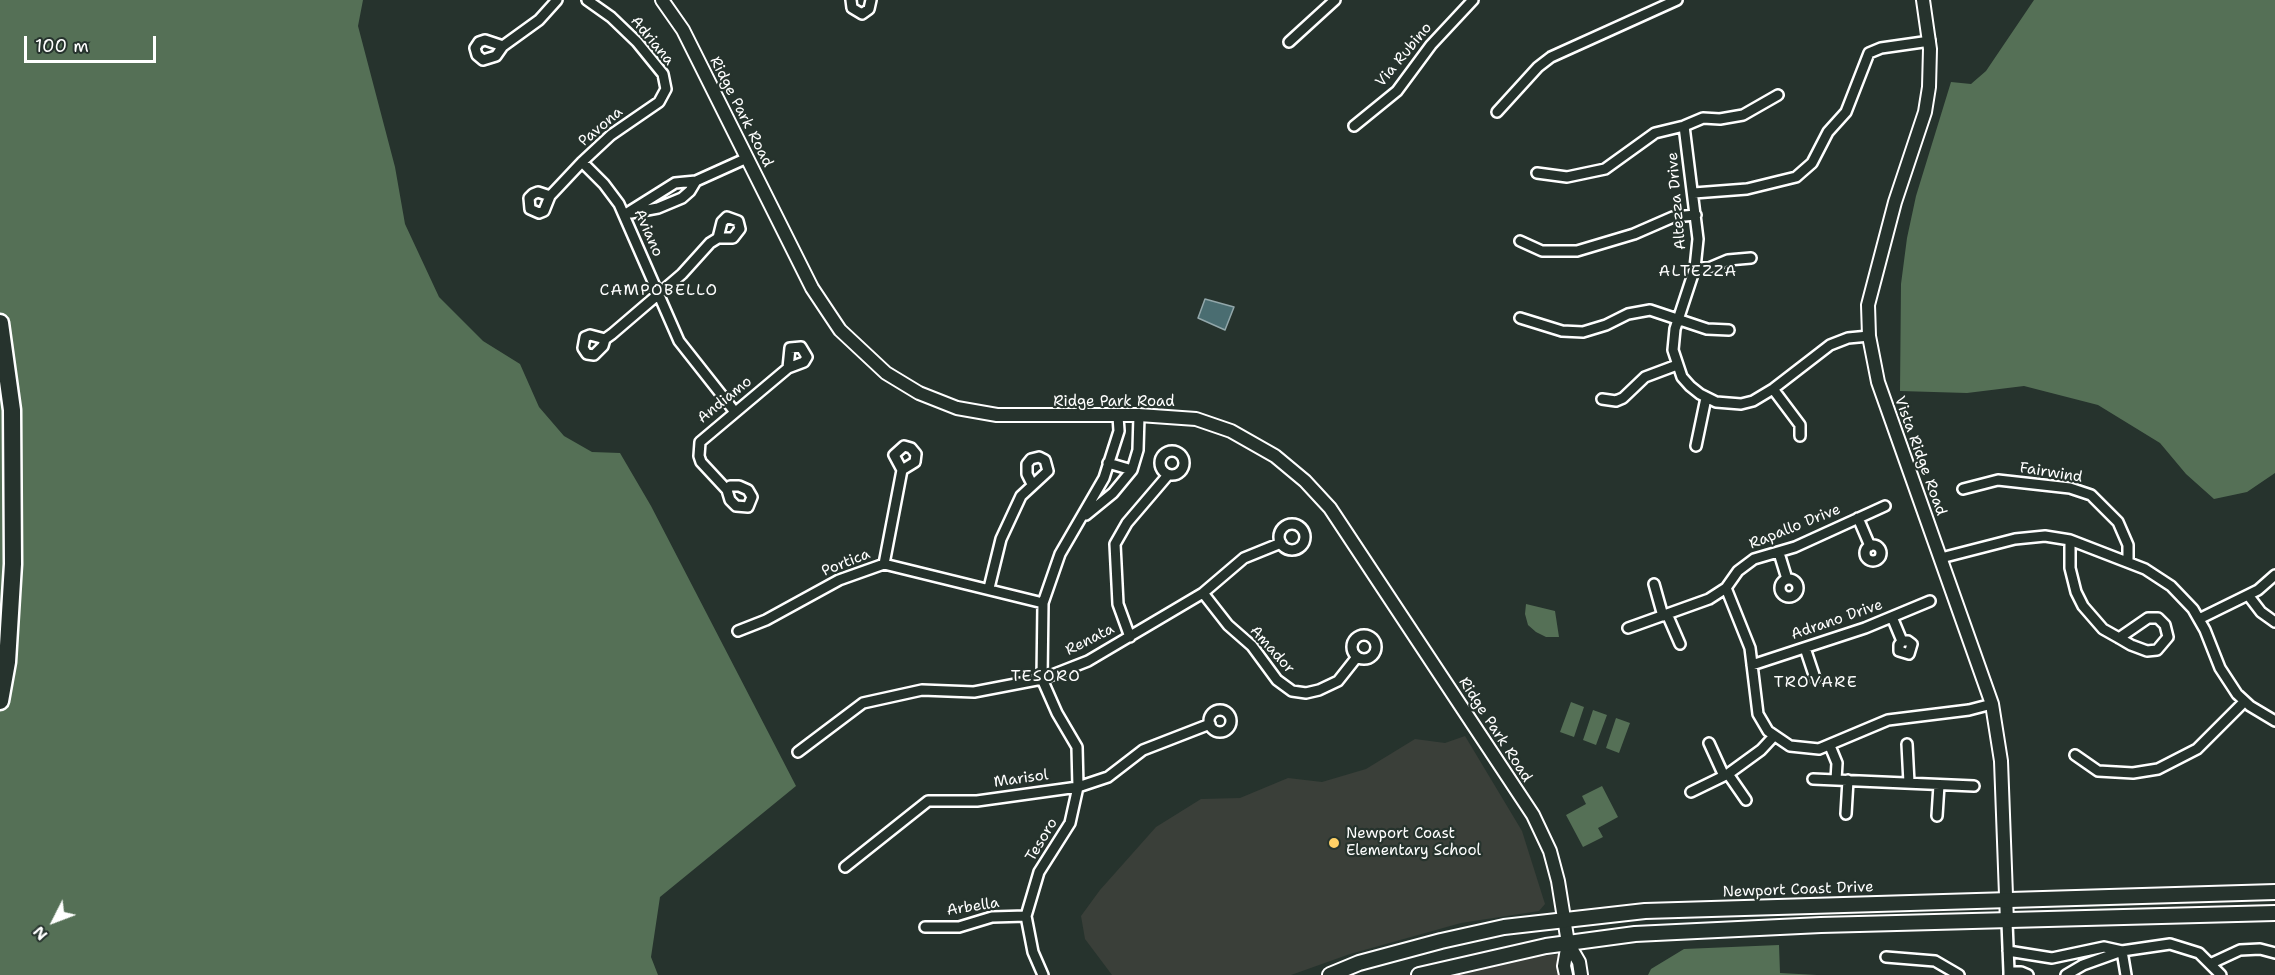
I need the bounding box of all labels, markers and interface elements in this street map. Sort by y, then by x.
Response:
street label: Adriana [626,13,678,69]
street label: Via Rubino [1372,19,1436,91]
scale bar [27,24,159,62]
text: 100 m [35,34,89,58]
street label: Ridge Park Road [705,54,777,170]
street label: Pavona [575,103,627,151]
street label: Altezza Drive [1664,151,1690,251]
street label: Aviano [630,206,666,260]
district label: ALTEZZA [1658,262,1738,282]
district label: CAMPOBELLO [599,281,719,301]
street label: Andiamo [694,373,756,427]
street label: Ridge Park Road [1053,393,1175,411]
street label: Vista Ridge Road [1890,394,1950,518]
street label: Fairwind [2018,459,2084,487]
street label: Rapallo Drive [1747,501,1843,553]
street label: Portica [819,545,873,581]
street label: Adrano Drive [1789,596,1885,644]
street label: Renata [1063,620,1117,660]
street label: Amador [1246,622,1298,678]
district label: TESORO [1011,667,1081,687]
district label: TROVARE [1774,673,1858,693]
street label: Ridge Park Road [1454,674,1536,786]
street label: Marisol [993,766,1049,792]
street label: Tesoro [1022,815,1062,865]
place label: Newport Coast Elementary School [1346,825,1481,860]
marker: Newport Coast Elementary School [1327,836,1341,850]
street label: Newport Coast Drive [1722,878,1874,902]
north arrow [24,891,84,951]
street label: Arbella [946,894,1000,920]
text: N [28,922,52,945]

